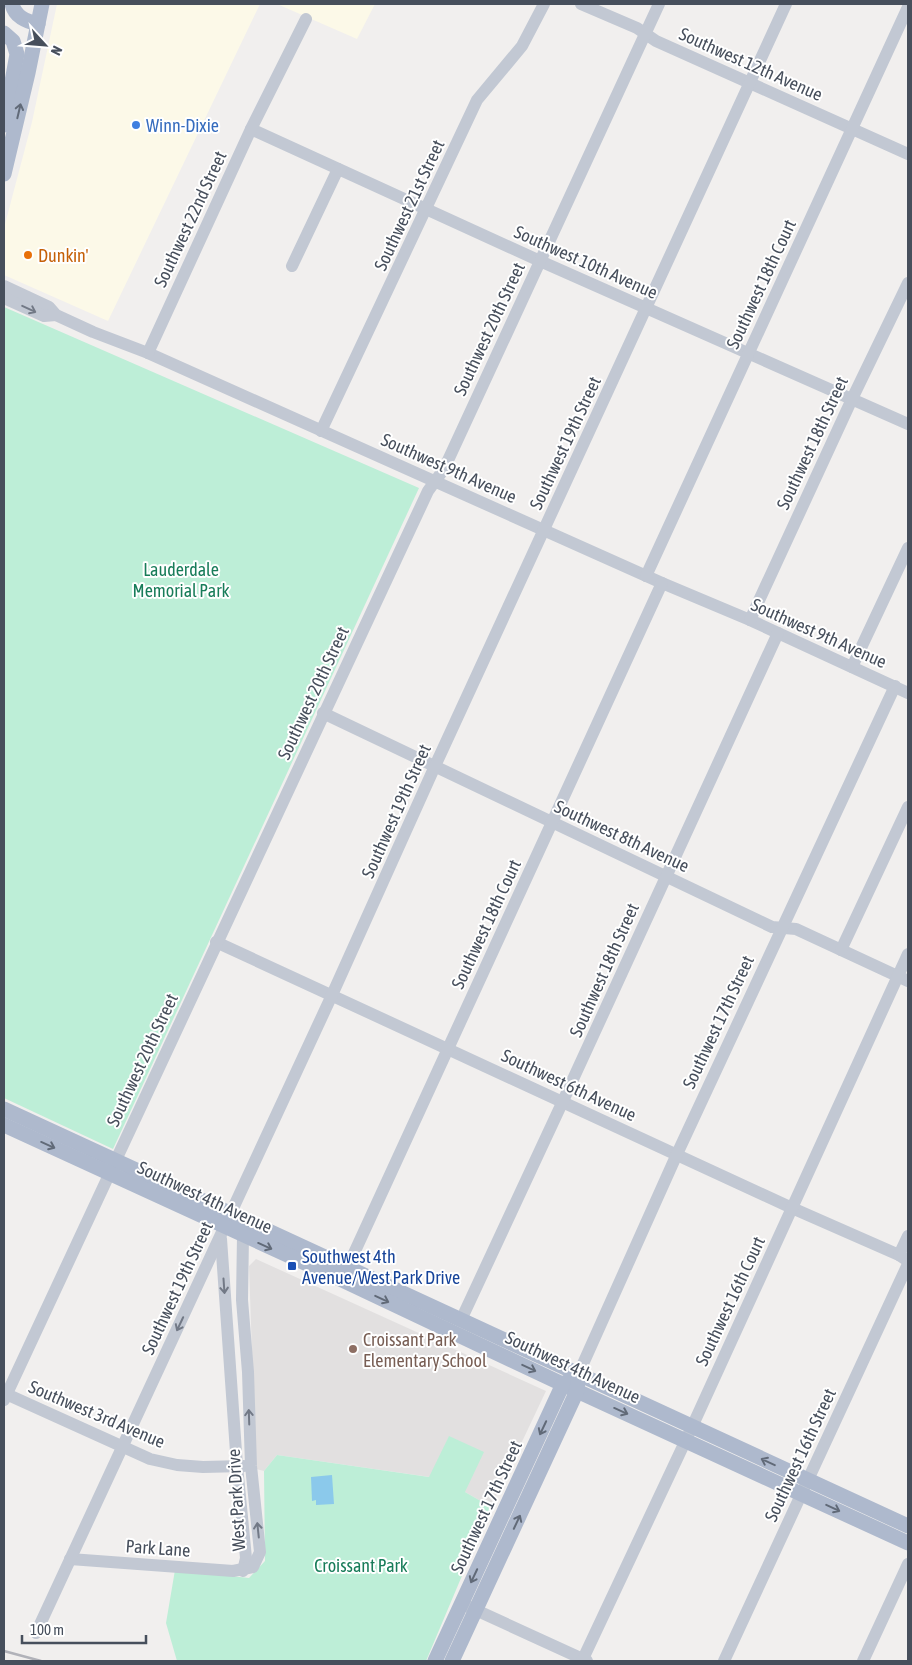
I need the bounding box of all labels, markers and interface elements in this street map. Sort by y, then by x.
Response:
north arrow [20,20,70,70]
street label: Southwest 12th Avenue [676,23,826,105]
text: N [48,43,66,58]
one-way arrow [15,103,24,119]
place label: Winn-Dixie [146,115,219,136]
marker: Winn-Dixie [130,119,142,131]
street label: Southwest 21st Street [370,136,448,274]
street label: Southwest 22nd Street [149,148,231,290]
street label: Southwest 18th Court [722,216,800,352]
street label: Southwest 10th Avenue [511,221,661,303]
place label: Dunkin' [38,245,88,266]
marker: Dunkin' [22,249,34,261]
street label: Southwest 20th Street [449,259,529,399]
one-way arrow [21,305,36,315]
street label: Southwest 19th Street [525,373,605,513]
street label: Southwest 18th Street [772,373,852,513]
street label: Southwest 9th Avenue [378,429,520,507]
park label: Lauderdale Memorial Park [133,559,229,601]
street label: Southwest 9th Avenue [748,594,890,672]
street label: Southwest 20th Street [273,623,353,763]
street label: Southwest 19th Street [357,741,435,881]
street label: Southwest 8th Avenue [551,796,693,876]
street label: Southwest 18th Court [447,856,525,992]
street label: Southwest 18th Street [565,900,643,1040]
street label: Southwest 17th Street [678,952,758,1092]
street label: Southwest 20th Street [102,990,182,1130]
street label: Southwest 6th Avenue [498,1045,640,1125]
one-way arrow [40,1141,55,1151]
street label: Southwest 4th Avenue [134,1157,276,1237]
street label: Southwest 19th Street [137,1218,217,1358]
street label: Southwest 16th Court [691,1233,769,1369]
one-way arrow [257,1241,272,1251]
place label: Southwest 4th Avenue/West Park Drive [302,1246,460,1288]
marker: Southwest 4th Avenue/West Park Drive [286,1260,298,1272]
one-way arrow [219,1277,229,1293]
one-way arrow [374,1294,389,1304]
one-way arrow [175,1316,184,1331]
street label: Southwest 4th Avenue [502,1327,644,1407]
place label: Croissant Park Elementary School [363,1329,487,1371]
marker: Croissant Park Elementary School [347,1343,359,1355]
one-way arrow [521,1363,536,1373]
street label: Southwest 3rd Avenue [26,1376,168,1452]
street label: Southwest 16th Street [760,1385,840,1525]
one-way arrow [613,1406,628,1416]
one-way arrow [245,1409,254,1425]
one-way arrow [537,1420,547,1435]
street label: Southwest 17th Street [446,1437,526,1577]
street label: West Park Drive [223,1448,249,1552]
one-way arrow [761,1457,776,1467]
one-way arrow [825,1504,840,1513]
one-way arrow [512,1515,522,1530]
one-way arrow [253,1523,263,1539]
street label: Park Lane [125,1535,191,1561]
park label: Croissant Park [314,1555,408,1576]
one-way arrow [469,1568,479,1583]
scale bar [22,1612,146,1644]
text: 100 m [30,1621,64,1638]

